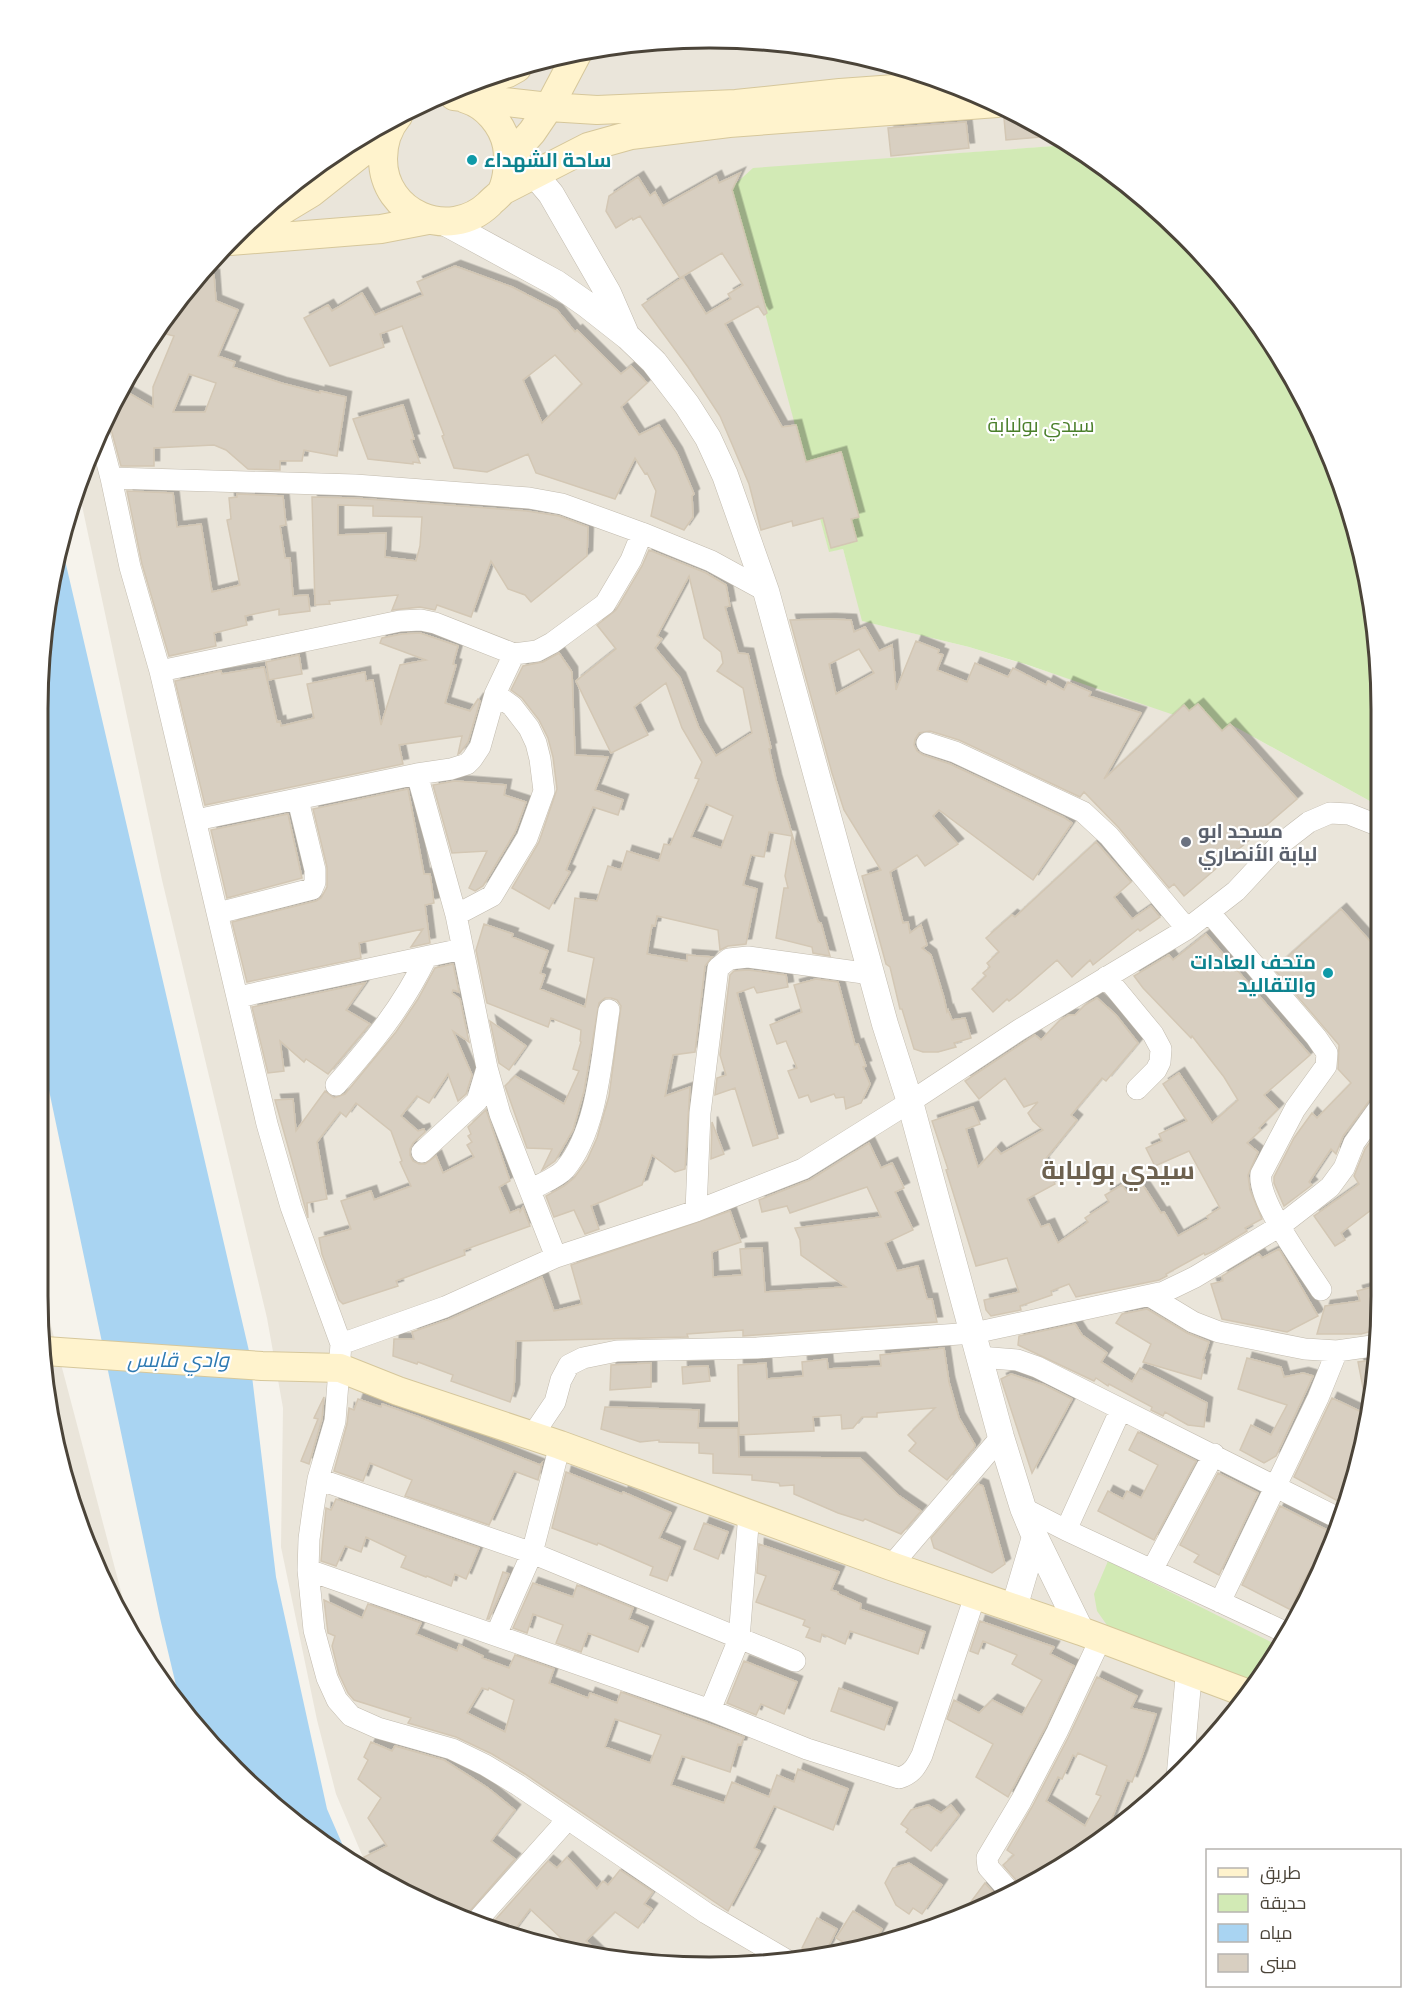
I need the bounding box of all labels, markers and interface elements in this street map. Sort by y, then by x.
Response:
place label: ساحة الشهداء [484,148,611,173]
marker: ساحة الشهداء [465,153,479,167]
park label: سيدي بولبابة [988,413,1094,441]
place label: مسجد ابو لبابة الأنصاري [1198,819,1317,870]
marker: مسجد ابو لبابة الأنصاري [1179,835,1193,849]
place label: متحف العادات والتقاليد [1190,950,1316,997]
marker: متحف العادات والتقاليد [1321,966,1335,980]
district label: سيدي بولبابة [1041,1154,1195,1191]
water label: وادي قابس [127,1347,230,1377]
legend [1206,1849,1401,1987]
text: طريق [1260,1862,1301,1885]
text: حديقة [1260,1892,1306,1913]
text: مياه [1260,1922,1293,1943]
text: مبنى [1260,1952,1297,1974]

